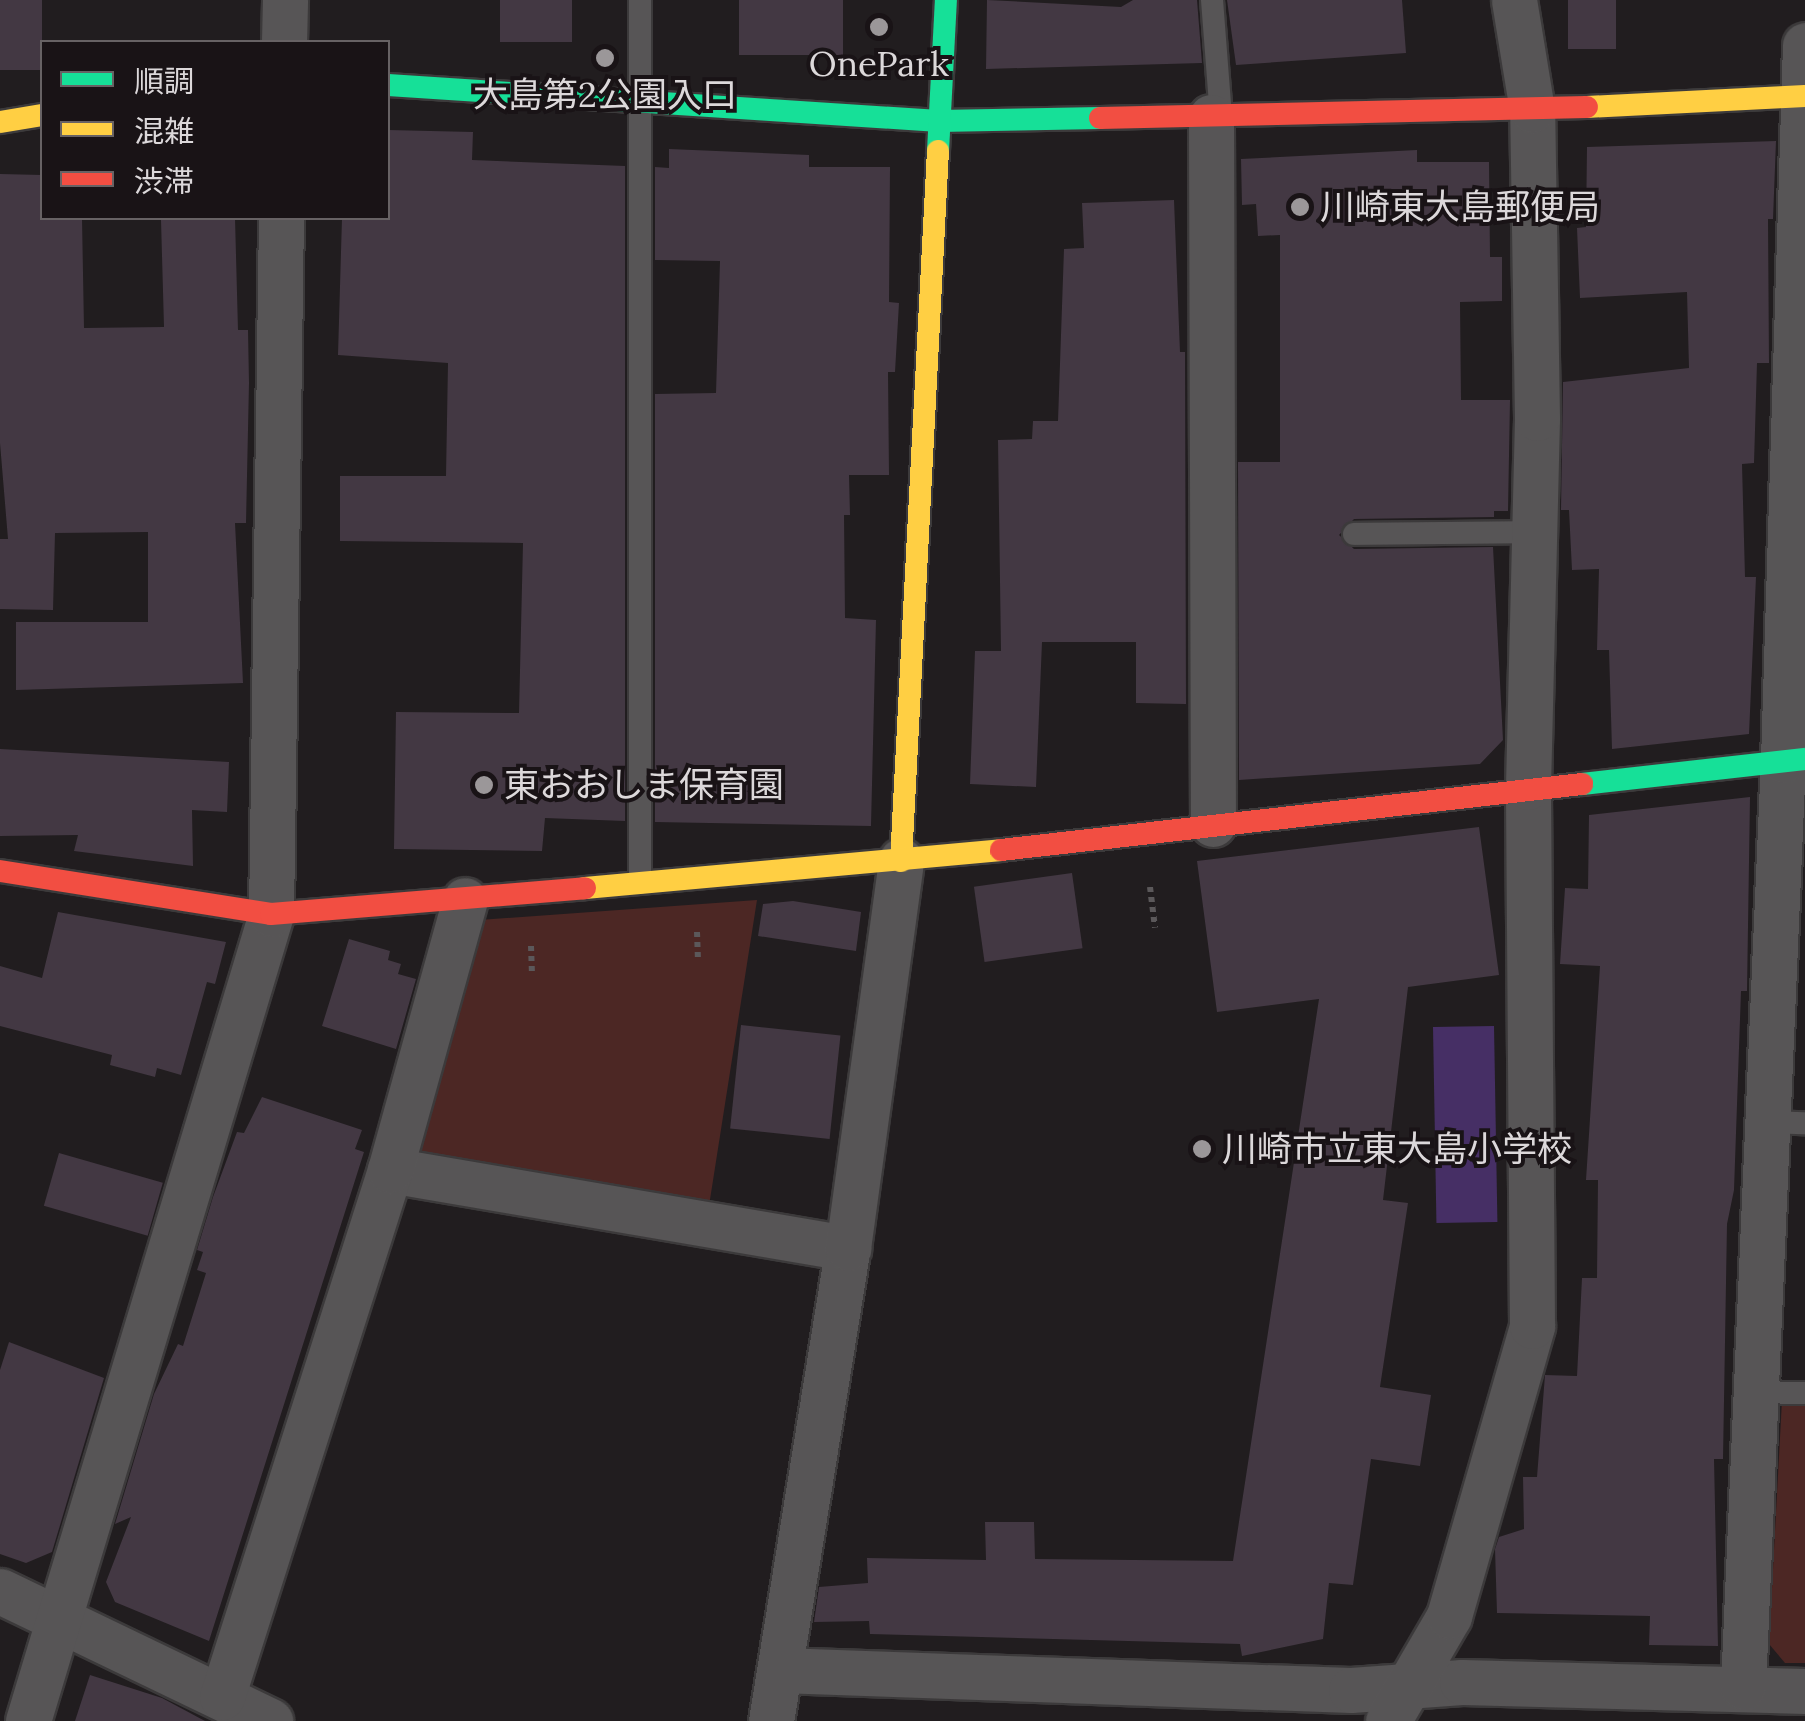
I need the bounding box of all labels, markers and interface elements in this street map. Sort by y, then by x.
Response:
marker: OnePark [868,16,890,38]
legend [40,40,390,220]
place label: OnePark [809,43,949,85]
marker: 大島第2公園入口 [594,47,616,69]
text: 順調 [134,62,194,100]
place label: 大島第2公園入口 [473,74,737,116]
text: 混雑 [134,112,194,150]
text: 渋滞 [134,162,194,200]
place label: 川崎東大島郵便局 [1320,186,1600,228]
marker: 川崎東大島郵便局 [1289,196,1311,218]
place label: 東おおしま保育園 [504,764,784,806]
marker: 東おおしま保育園 [473,774,495,796]
place label: 川崎市立東大島小学校 [1222,1128,1572,1170]
marker: 川崎市立東大島小学校 [1191,1138,1213,1160]

